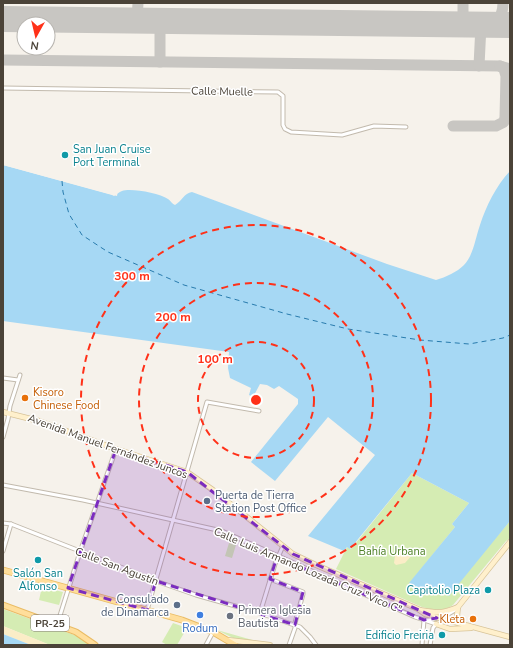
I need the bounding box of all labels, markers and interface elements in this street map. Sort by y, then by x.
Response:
north arrow [16,16,56,56]
text: N [30,37,40,53]
street label: Calle Muelle [191,83,253,100]
place label: San Juan Cruise Port Terminal [73,142,151,170]
marker: San Juan Cruise Port Terminal [60,150,70,160]
text: 300 m [114,268,150,284]
text: 200 m [155,309,191,325]
text: 100 m [197,351,233,367]
place label: Kisoro Chinese Food [33,385,100,413]
marker: Kisoro Chinese Food [20,393,30,403]
centre of rings [249,393,263,407]
street label: Avenida Manuel Fernández Juncos [26,411,190,482]
place label: Puerta de Tierra Station Post Office [215,488,307,516]
marker: Puerta de Tierra Station Post Office [202,496,212,506]
street label: Calle Luis Armando Lozada Cruz "Vico C" [211,524,404,617]
street label: Calle San Agustín [73,544,161,589]
park label: Bahía Urbana [359,544,426,559]
marker: Salón San Alfonso [33,555,43,565]
place label: Salón San Alfonso [13,566,63,594]
place label: Capitolio Plaza [406,583,480,598]
marker: Capitolio Plaza [483,585,493,595]
place label: Consulado de Dinamarca [101,592,169,620]
marker: Consulado de Dinamarca [172,600,182,610]
place label: Primera Iglesia Bautista [238,603,311,631]
marker: Rodum [195,610,205,620]
marker: Primera Iglesia Bautista [225,611,235,621]
place label: Kleta [439,612,465,627]
marker: Kleta [468,614,478,624]
road number: PR-25 [31,615,69,631]
place label: Rodum [182,621,218,636]
place label: Edificio Freiria [365,628,434,643]
marker: Edificio Freiria [437,630,447,640]

